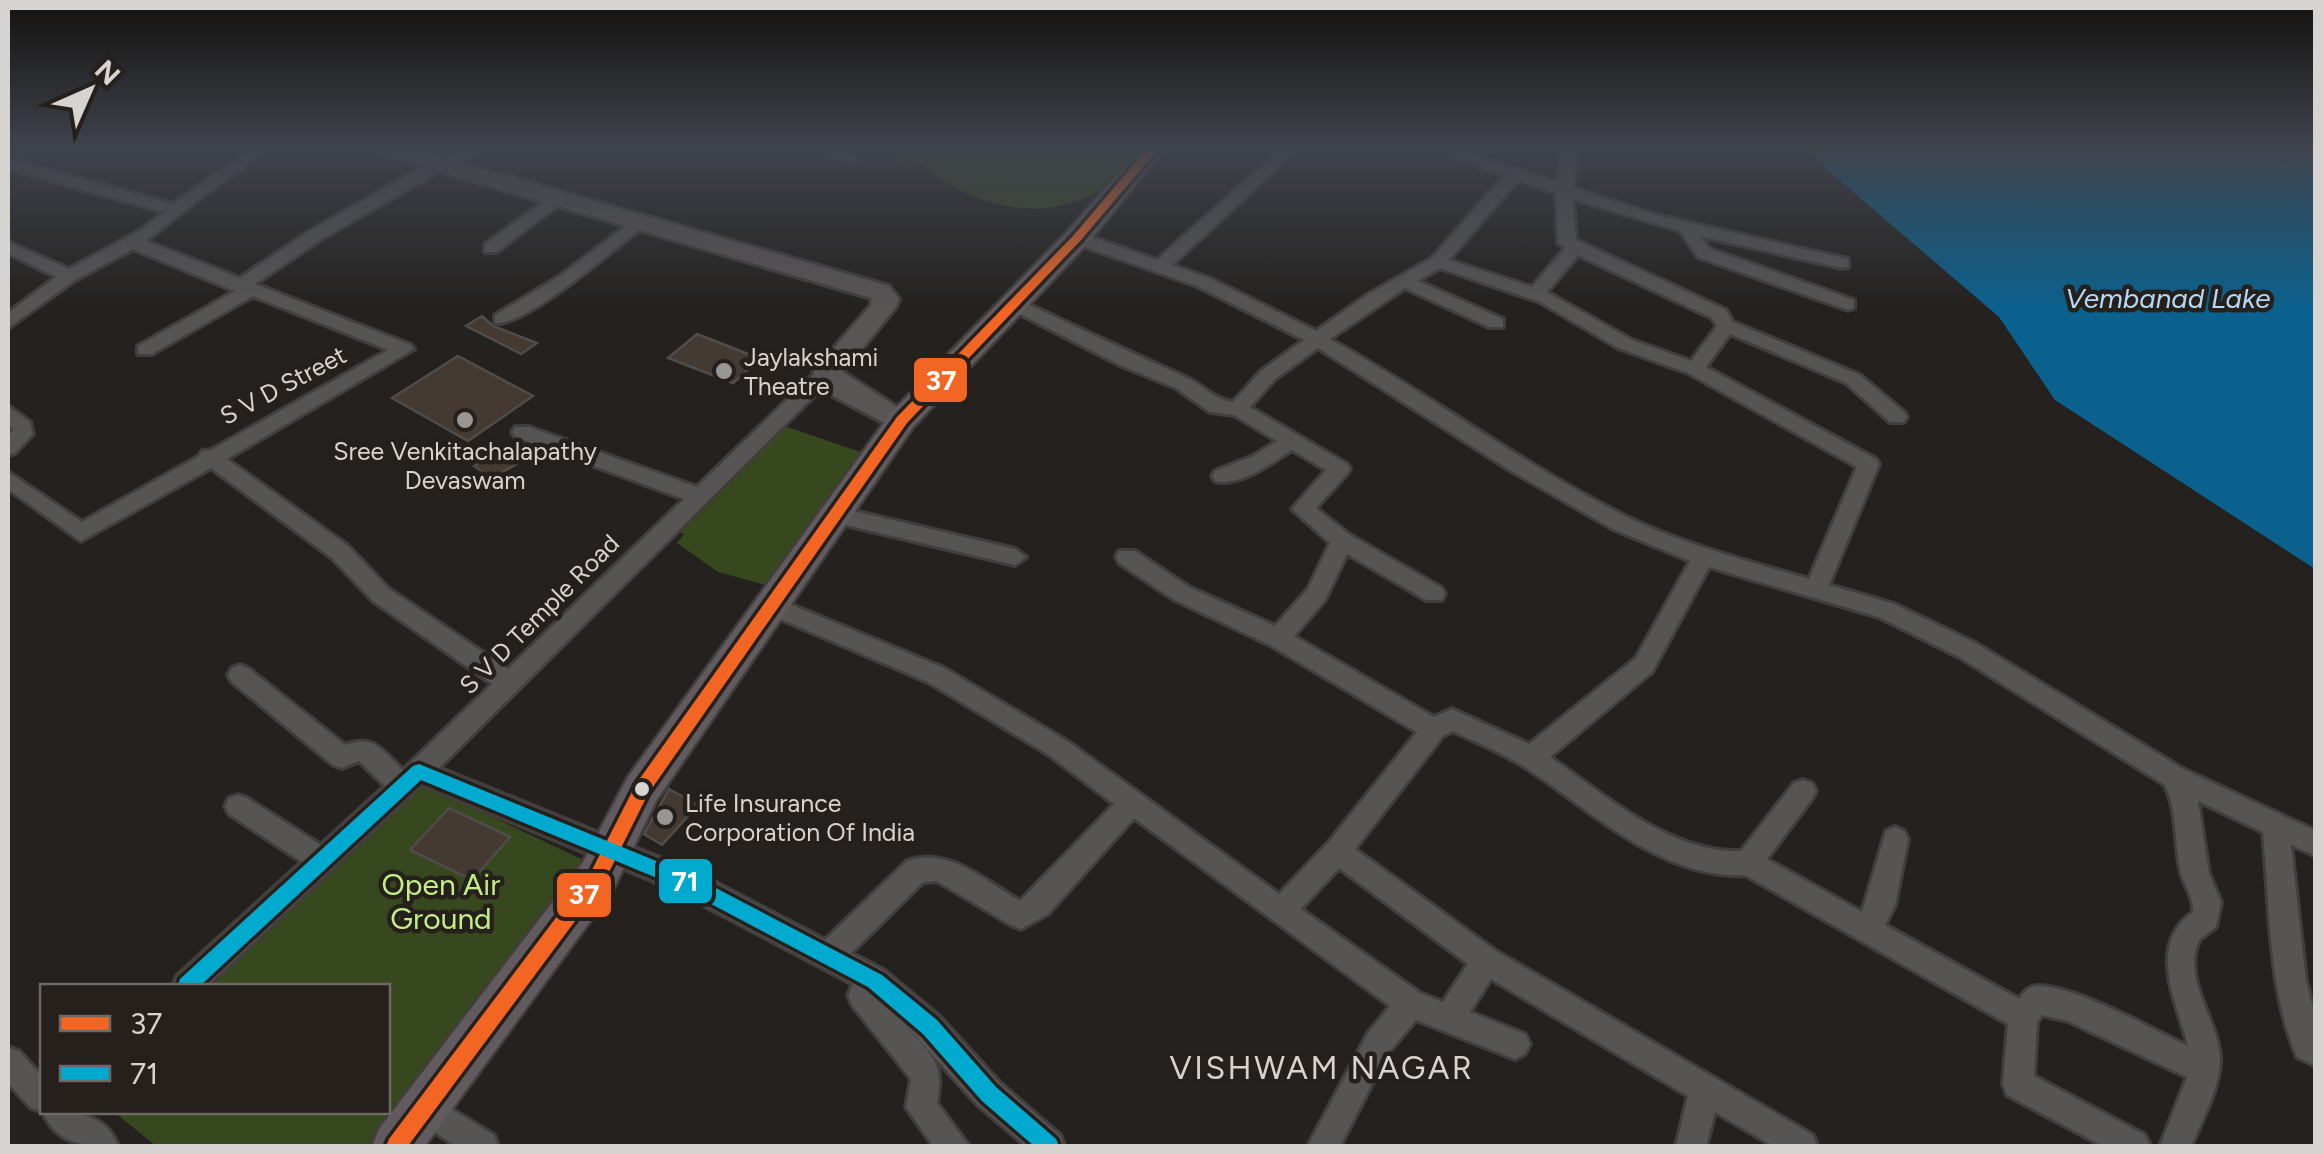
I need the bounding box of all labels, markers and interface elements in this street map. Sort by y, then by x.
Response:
north arrow [40,40,140,140]
text: N [88,53,127,92]
water label: Vembanad Lake [2065,281,2271,315]
street label: S V D Street [215,339,351,431]
place label: Jaylakshami Theatre [744,342,878,401]
line badge: 37 [912,356,969,404]
marker: Jaylakshami Theatre [713,360,735,382]
text: 37 [925,363,957,397]
marker: Sree Venkitachalapathy Devaswam [454,409,476,431]
place label: Sree Venkitachalapathy Devaswam [333,436,597,495]
street label: S V D Temple Road [453,528,625,700]
unlabelled marker [632,779,652,799]
place label: Life Insurance Corporation Of India [685,788,915,847]
marker: Life Insurance Corporation Of India [654,806,676,828]
line badge: 71 [657,857,714,905]
text: 71 [671,864,699,898]
park label: Open Air Ground [382,866,500,937]
line badge: 37 [555,871,613,919]
text: 37 [568,877,600,911]
legend [40,984,390,1114]
text: 37 [130,1005,162,1042]
district label: VISHWAM NAGAR [1170,1049,1474,1087]
text: 71 [130,1055,159,1092]

